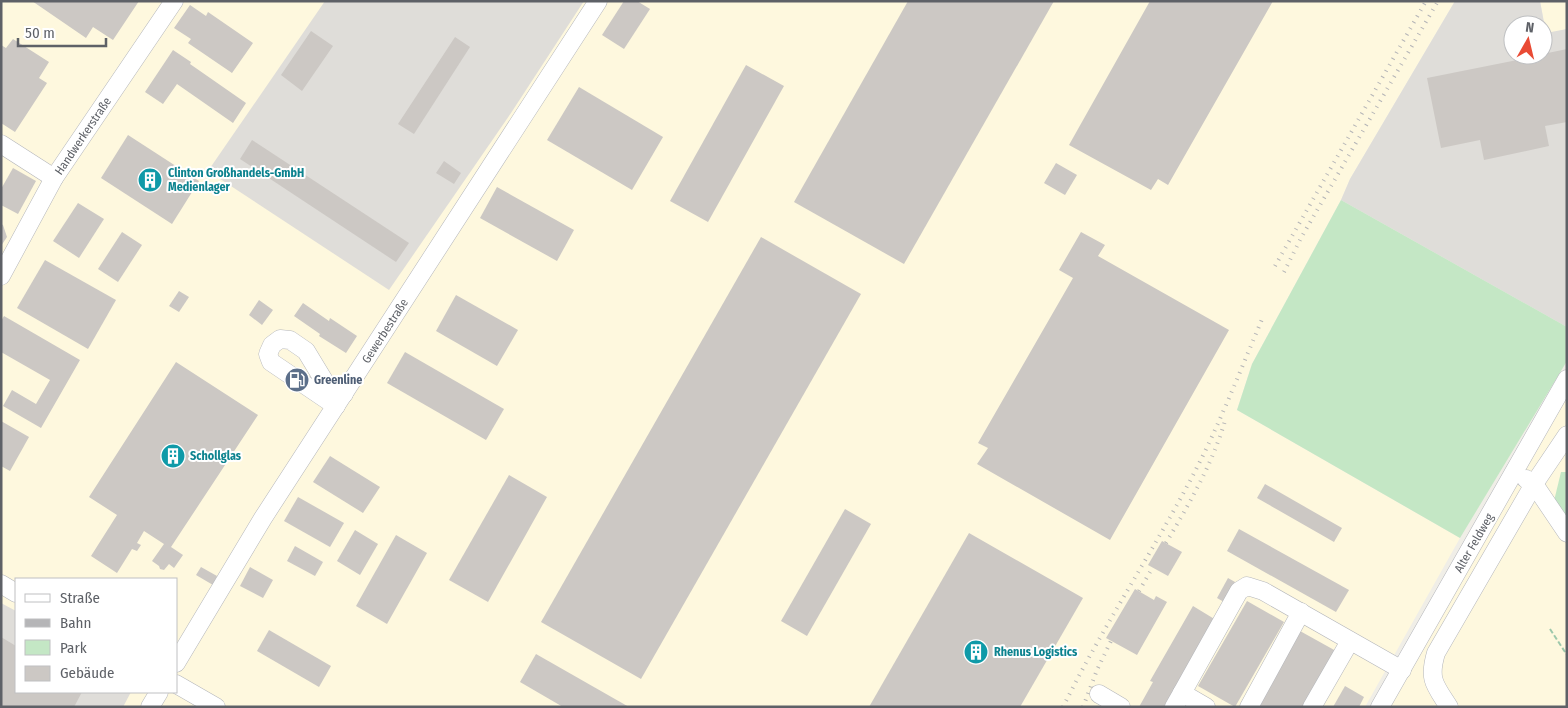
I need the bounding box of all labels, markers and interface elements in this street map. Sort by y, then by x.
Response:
scale bar [18,15,105,47]
north arrow [1503,15,1553,65]
text: N [1524,19,1535,37]
text: 50 m [25,24,55,42]
street label: Handwerkerstraße [52,95,114,177]
place label: Clinton Großhandels-GmbH Medienlager [168,166,304,194]
building icon: Clinton Großhandels-GmbH Medienlager [137,167,163,193]
street label: Gewerbestraße [359,296,411,366]
fuel station icon: Greenline [284,367,310,393]
place label: Greenline [314,373,362,387]
building icon: Schollglas [160,443,186,469]
place label: Schollglas [190,449,242,463]
street label: Alter Feldweg [1451,511,1497,575]
legend [15,578,178,693]
text: Straße [60,589,100,607]
text: Bahn [60,614,91,632]
text: Park [60,639,87,657]
building icon: Rhenus Logistics [963,639,989,665]
place label: Rhenus Logistics [994,645,1078,659]
text: Gebäude [60,664,115,682]

